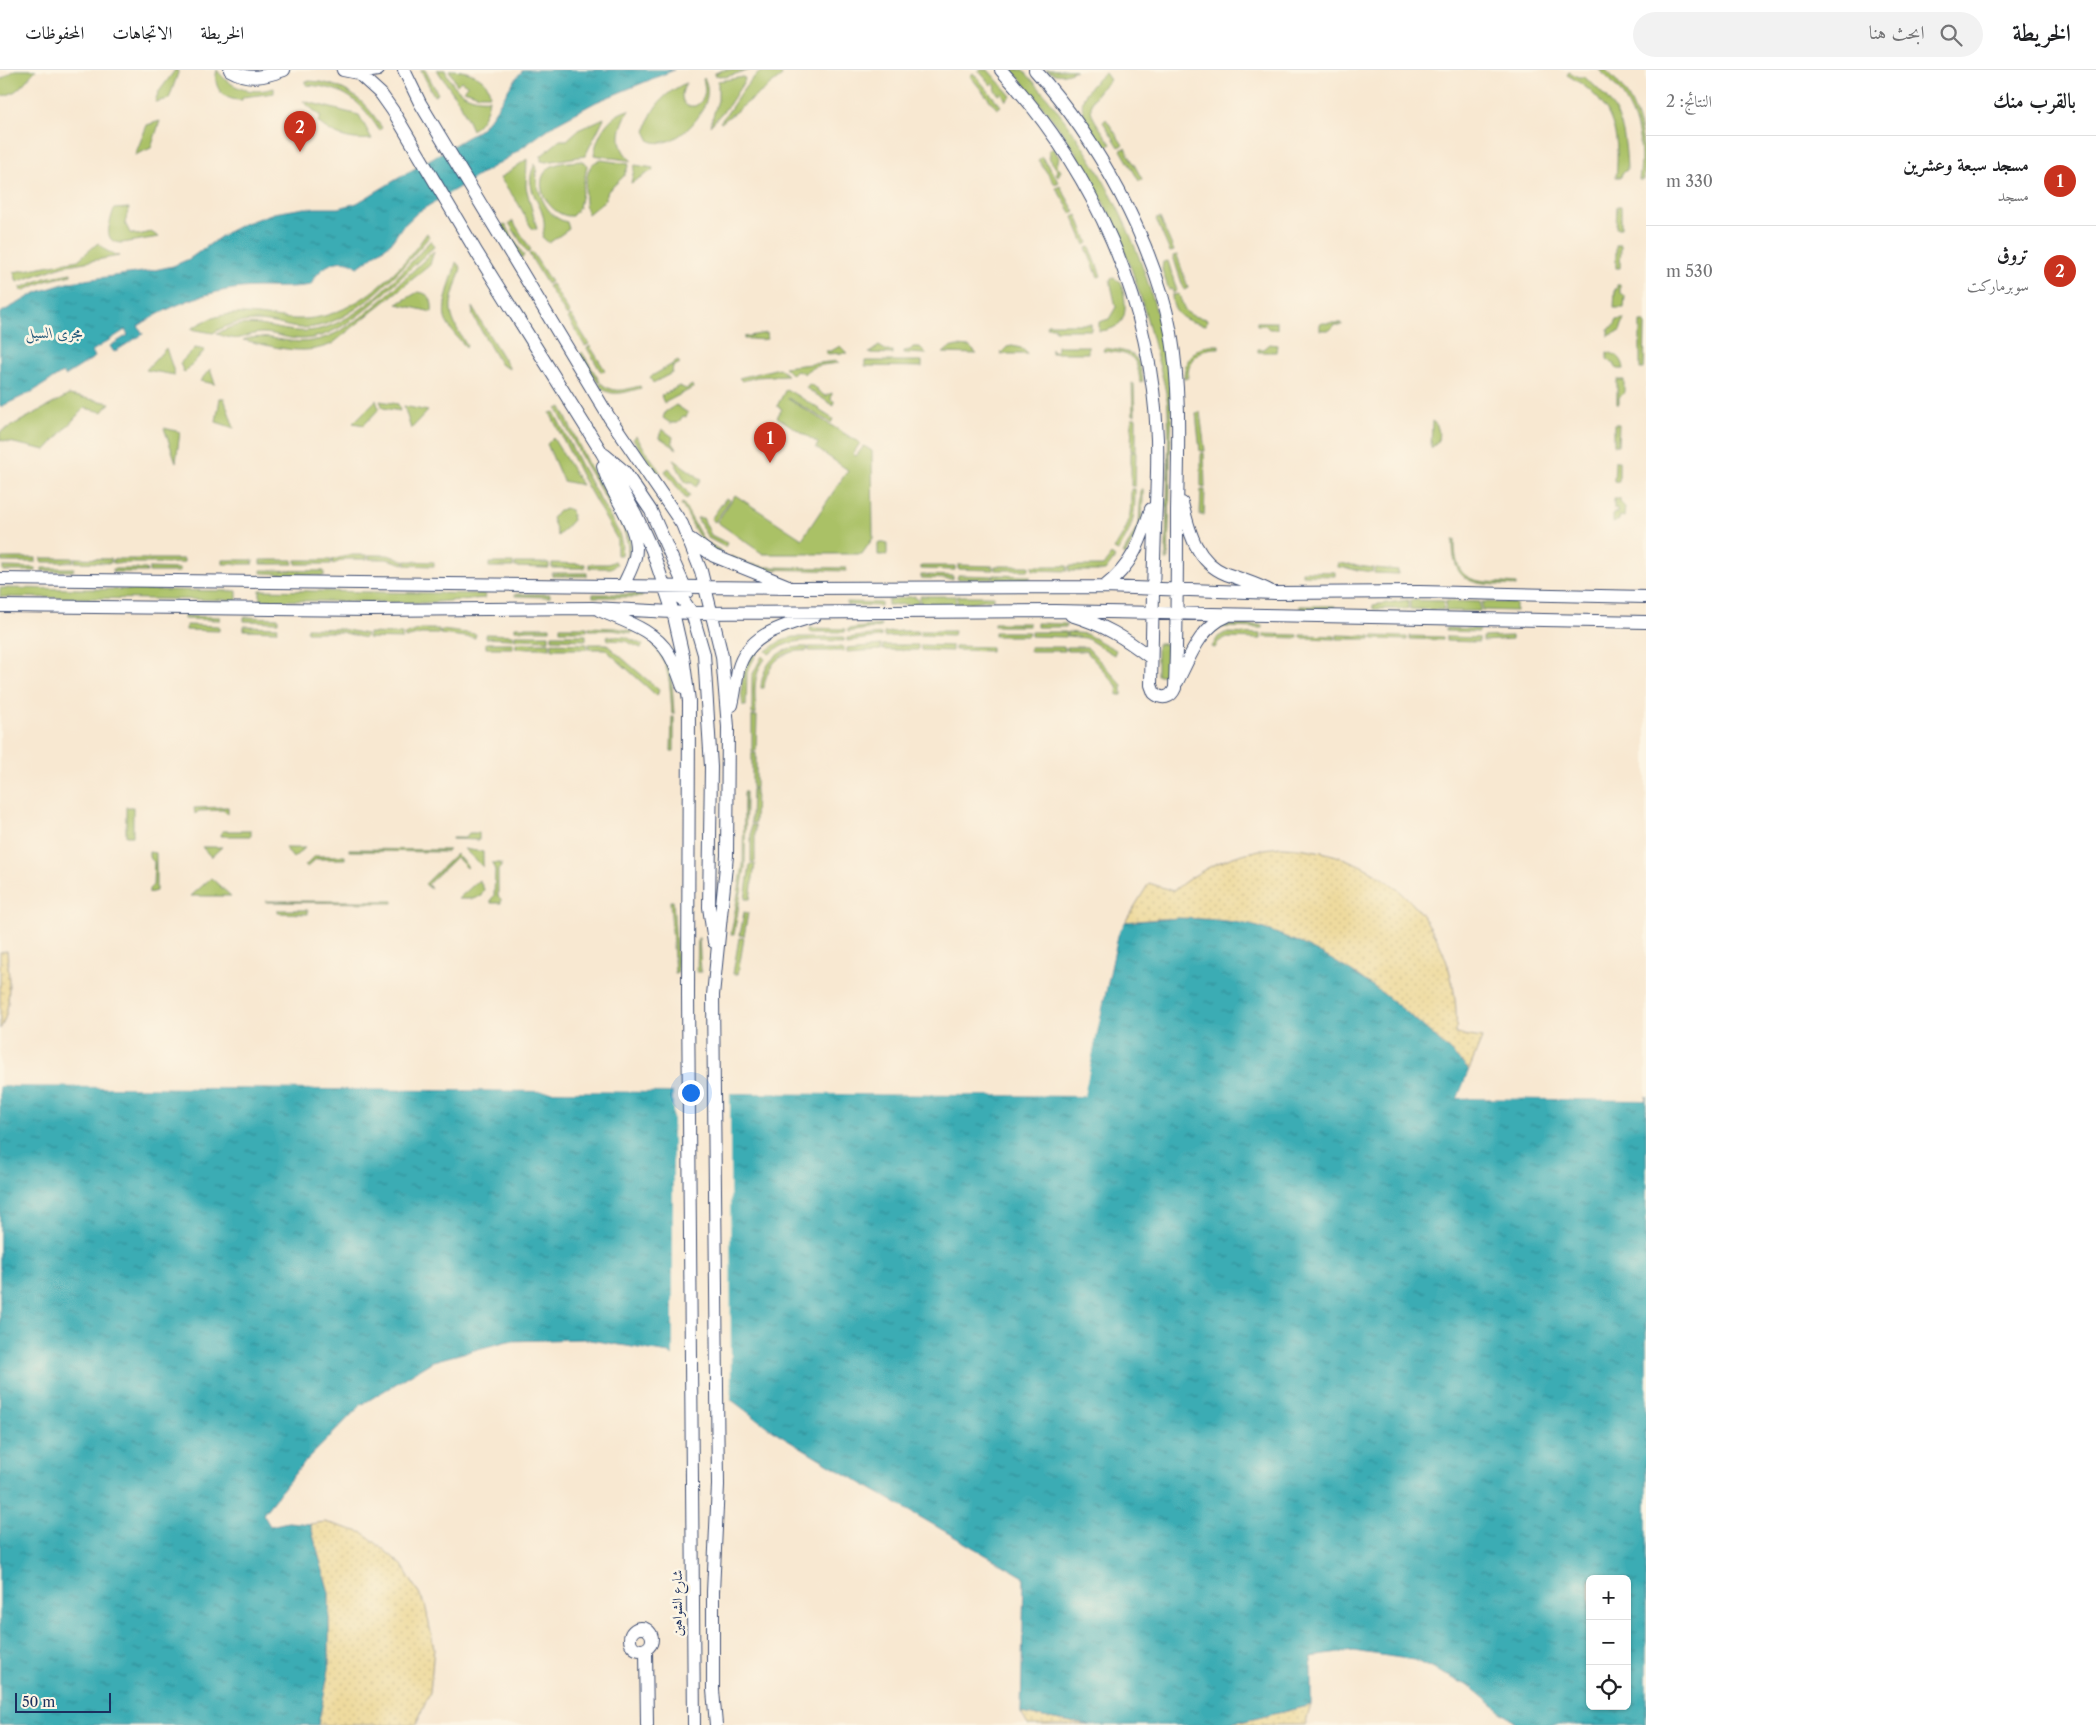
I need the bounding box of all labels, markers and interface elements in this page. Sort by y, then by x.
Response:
search box [1633,12,1983,57]
text: الخريطة [2013,18,2071,47]
text: ابحث هنا [1869,21,1925,44]
icon: search [1937,21,1965,49]
text: المحفوظات [25,22,84,44]
text: الاتجاهات [112,22,172,44]
text: الخريطة [200,22,244,44]
text: بالقرب منك [1993,88,2076,113]
text: النتائج: 2 [1666,91,1712,111]
pin: 2 [284,111,316,152]
text: مسجد سبعة وعشرين [1903,153,2029,176]
text: 330 m [1666,171,1713,191]
text: 1 [2056,171,2064,191]
text: مسجد [1998,185,2029,205]
text: تروڨ [1997,243,2029,266]
text: 530 m [1666,261,1713,281]
text: 2 [2055,261,2065,281]
text: سوبرماركت [1967,275,2029,295]
water label: مجرى السيل [25,323,83,344]
pin: 1 [754,422,786,463]
your location [678,1080,704,1106]
street label: شارع الشواهين [668,1570,689,1636]
map controls [1586,1575,1631,1710]
button: + [1586,1575,1631,1620]
button: − [1586,1620,1631,1665]
button: locate [1586,1665,1631,1710]
scale bar [15,1690,111,1713]
text: 50 m [22,1693,55,1711]

